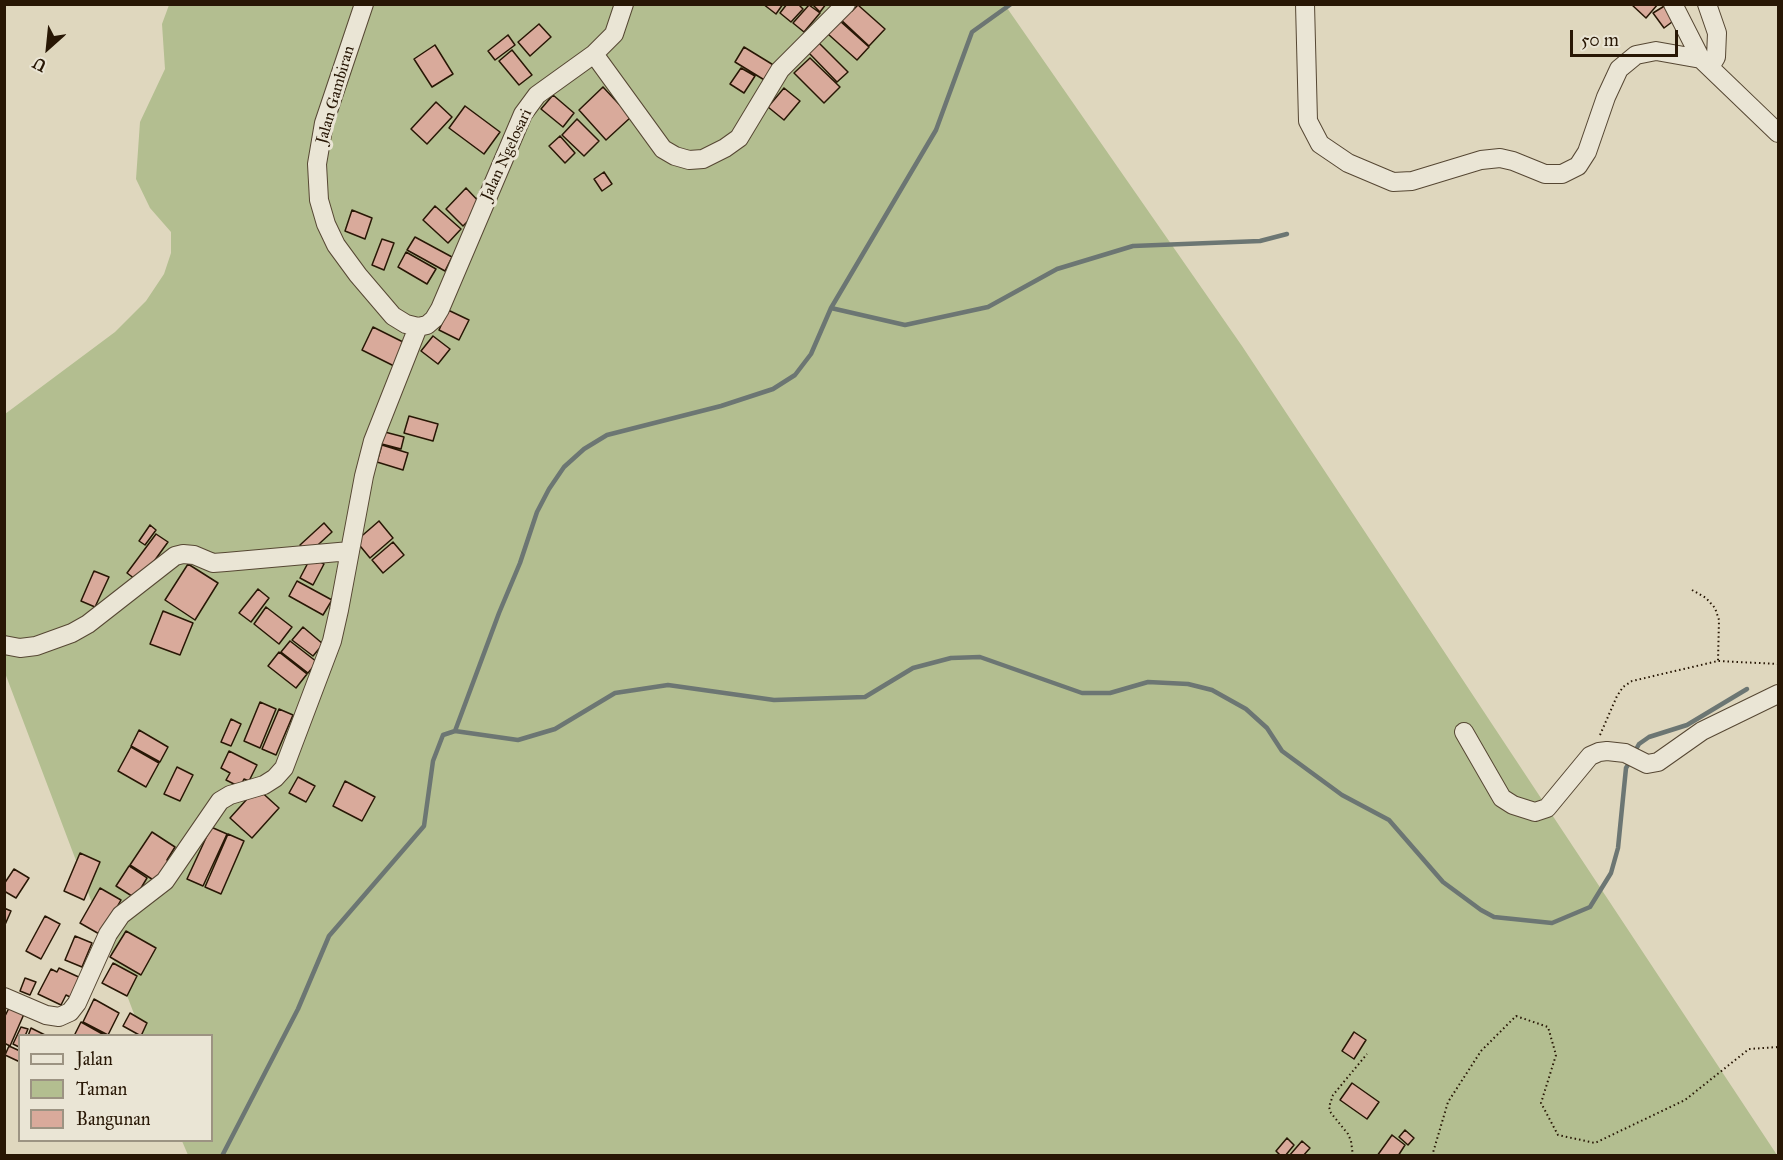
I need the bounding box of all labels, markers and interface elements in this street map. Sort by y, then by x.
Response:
north arrow [18,18,78,78]
scale bar [1573,18,1681,56]
text: 50 m [1581,29,1619,51]
street label: Jalan Gambiran [313,44,359,146]
text: U [30,53,50,76]
street label: Jalan Ngelosari [477,106,537,204]
legend [18,1034,213,1142]
text: Jalan [76,1048,113,1070]
text: Taman [76,1078,127,1100]
text: Bangunan [76,1108,151,1130]

